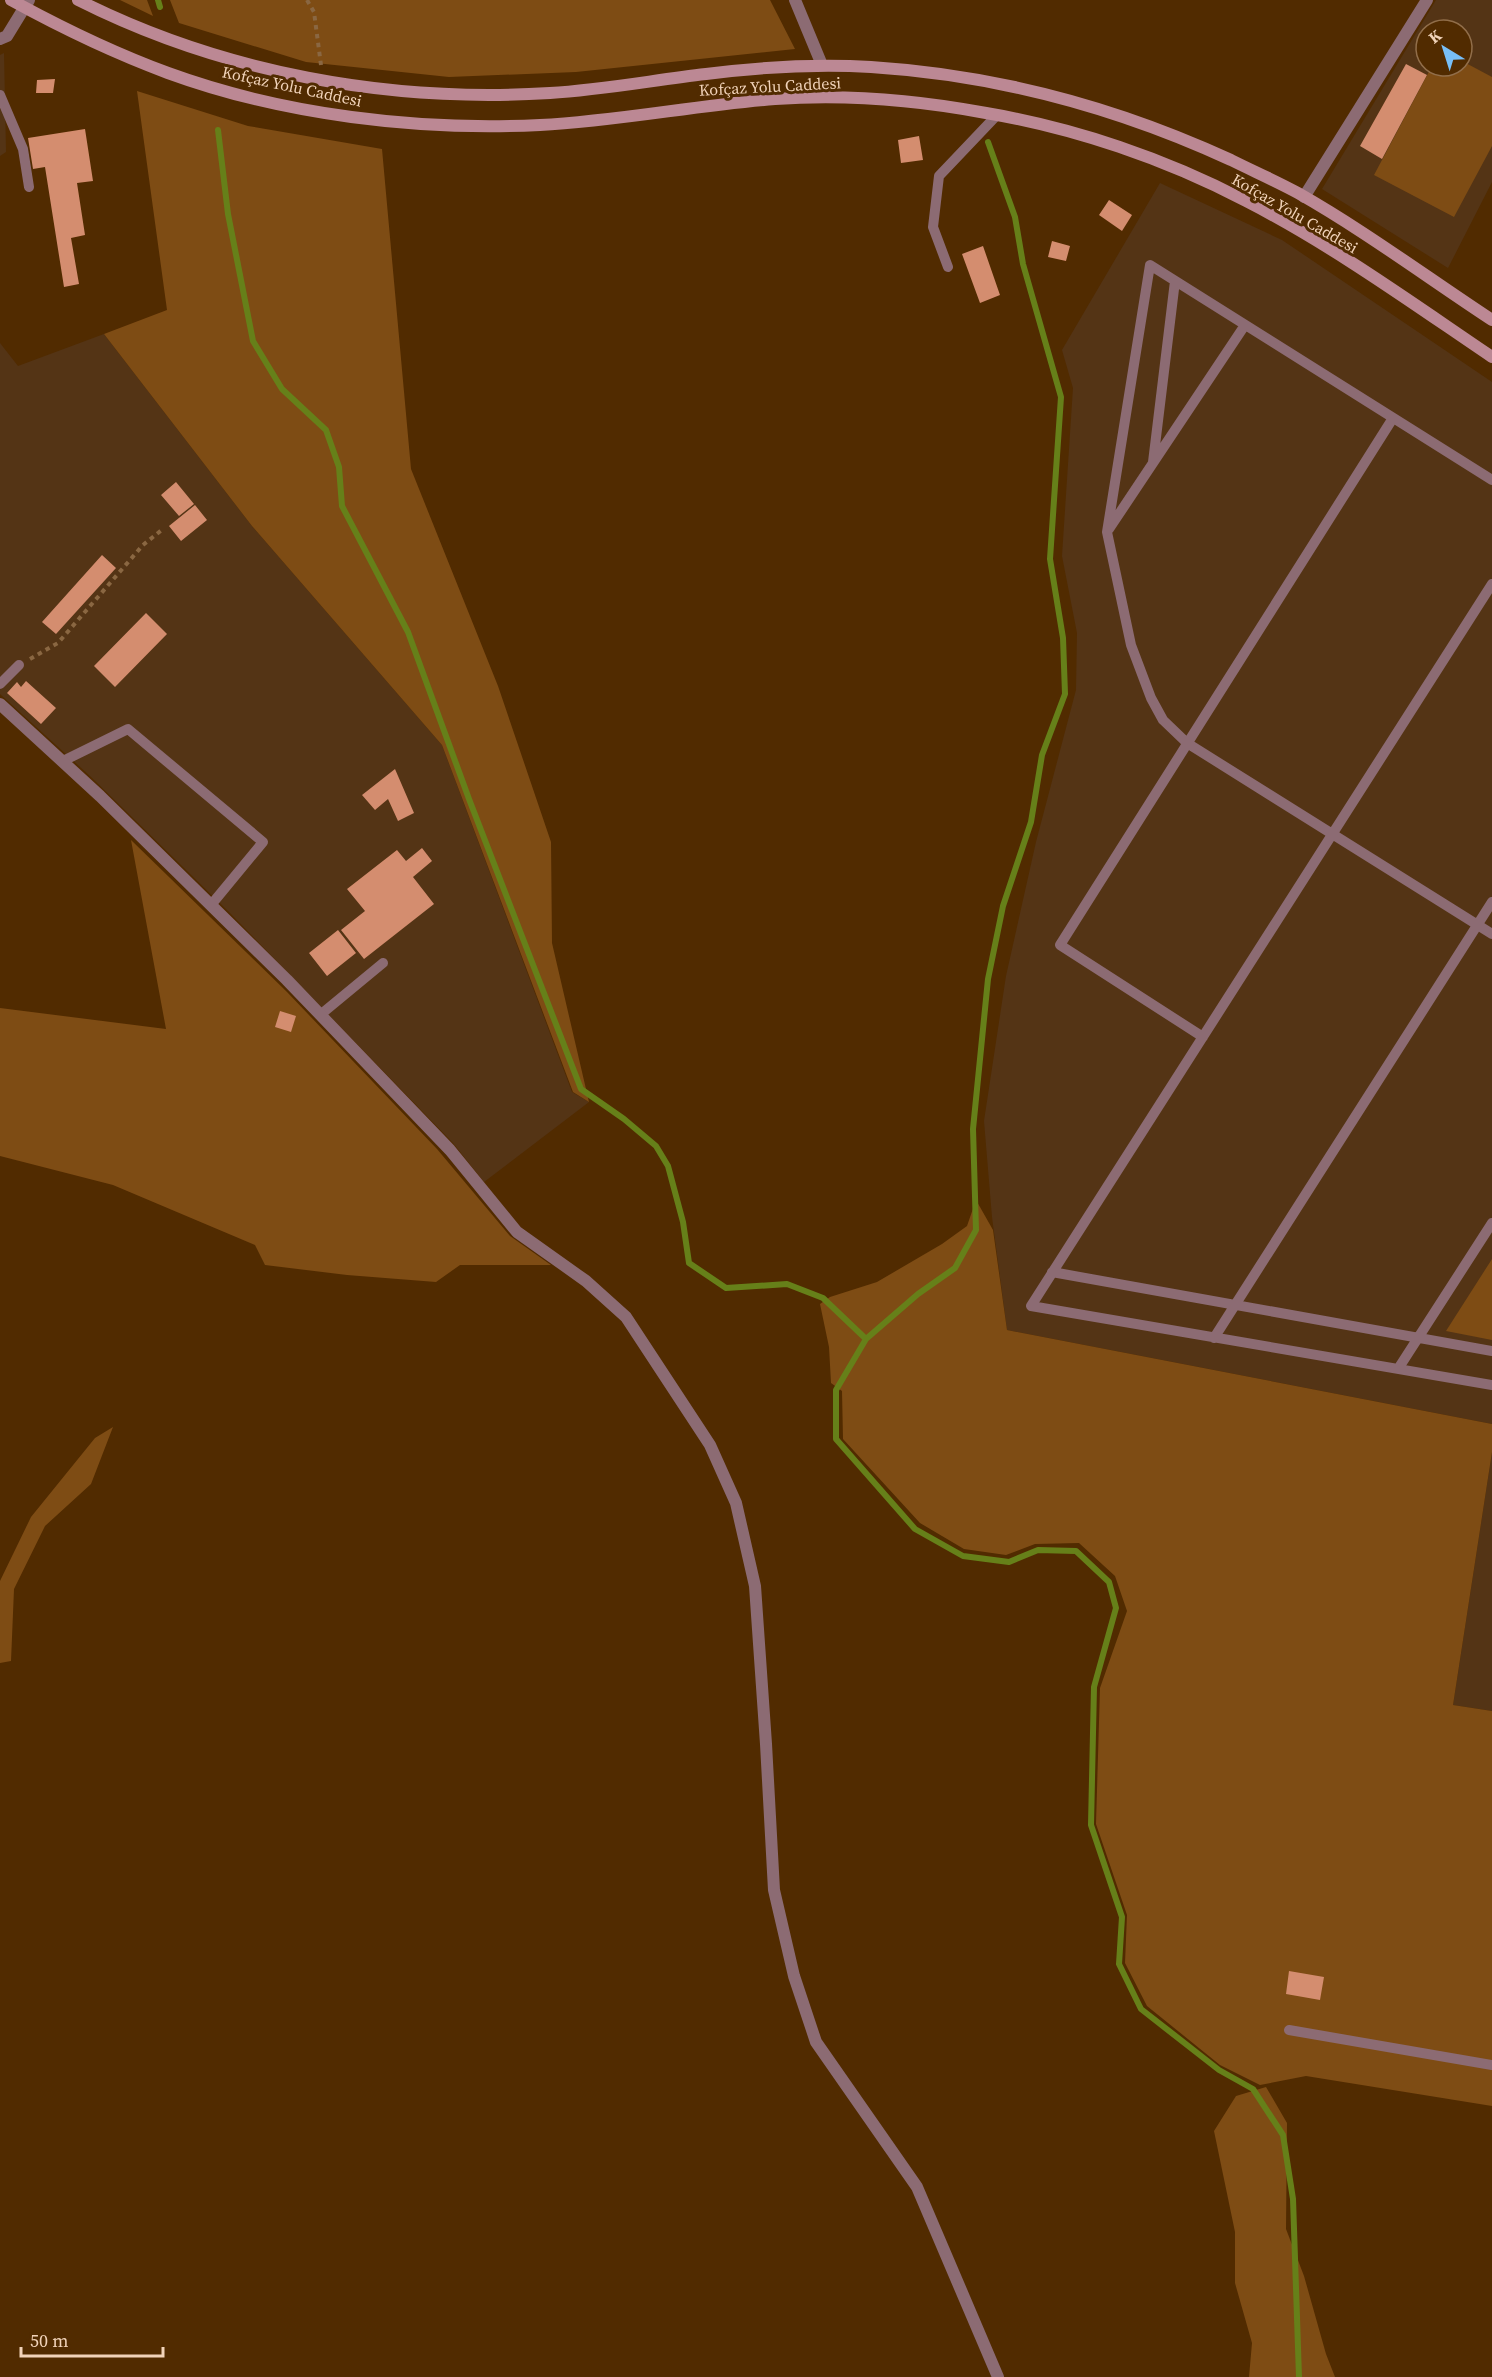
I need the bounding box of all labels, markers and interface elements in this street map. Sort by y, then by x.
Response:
north arrow [1414,18,1474,78]
text: K [1424,24,1447,48]
street label: Kofçaz Yolu Caddesi [220,60,364,112]
street label: Kofçaz Yolu Caddesi [698,71,842,101]
street label: Kofçaz Yolu Caddesi [1228,168,1362,258]
scale bar [21,2320,164,2358]
text: 50 m [30,2328,68,2353]

